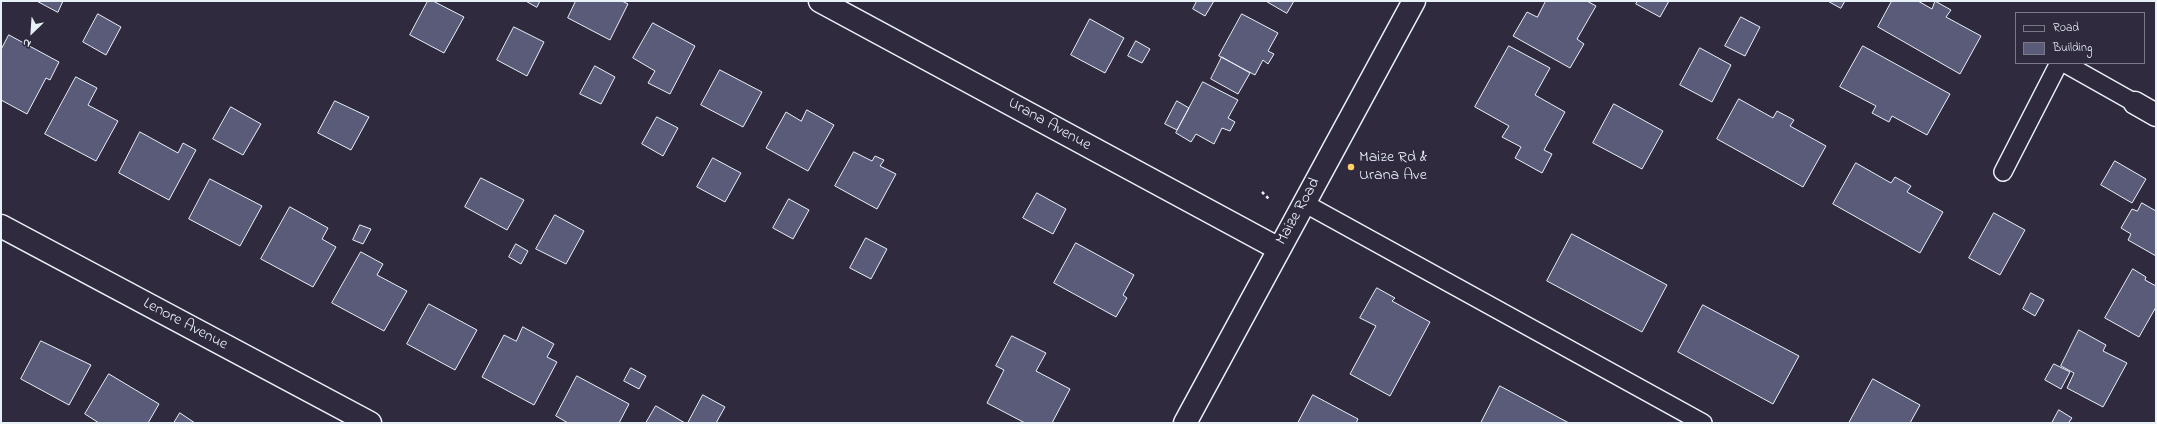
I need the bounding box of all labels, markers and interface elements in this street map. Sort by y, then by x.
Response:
north arrow [12,12,52,52]
legend [2015,12,2145,64]
text: Road [2053,19,2079,37]
text: N [20,34,34,52]
text: Building [2053,39,2092,57]
street label: Urana Avenue [1004,94,1094,156]
place label: Maize Rd & Urana Ave [1359,148,1427,186]
marker: Maize Rd & Urana Ave [1346,162,1356,172]
street label: Maize Road [1273,175,1325,249]
street label: Lenore Avenue [139,295,231,355]

